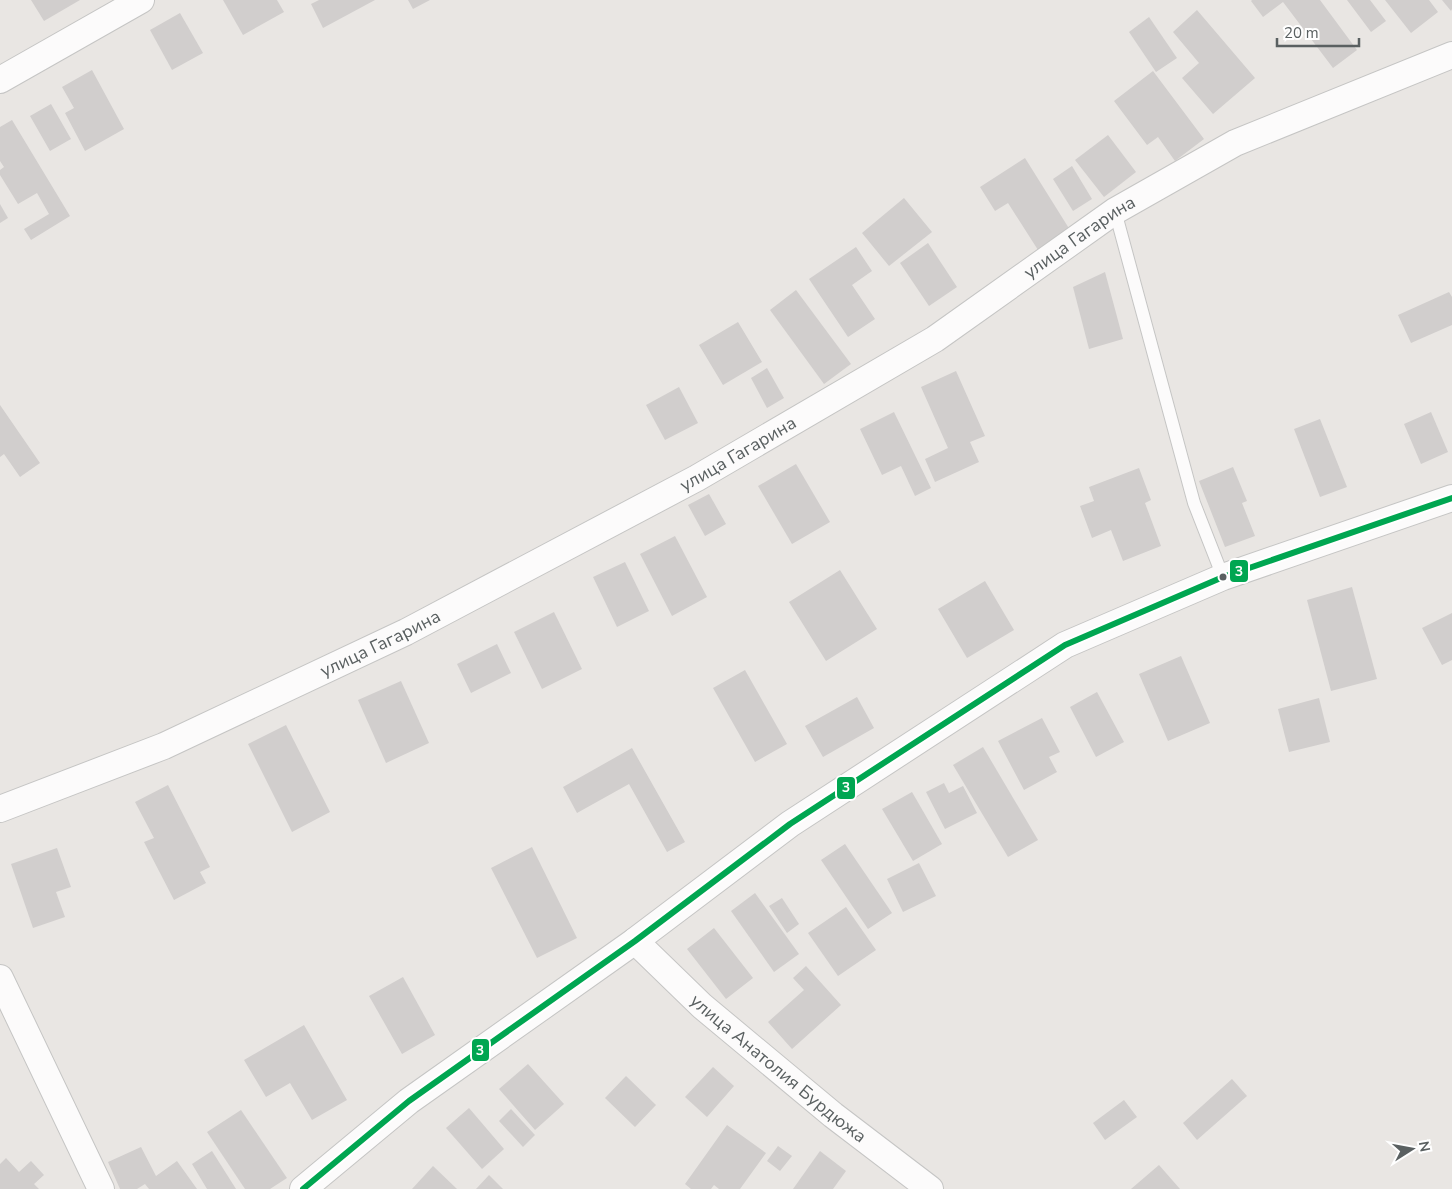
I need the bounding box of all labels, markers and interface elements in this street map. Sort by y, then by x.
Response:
scale bar [1277,15,1360,47]
text: 20 m [1284,23,1319,43]
street label: улица Гагарина [1019,190,1140,284]
street label: улица Гагарина [676,411,801,497]
line badge: 3 [1229,559,1249,583]
text: 3 [1235,562,1243,581]
unlabelled marker [1218,572,1228,582]
street label: улица Гагарина [316,604,445,683]
line badge: 3 [836,776,856,800]
text: 3 [842,778,850,797]
street label: улица Анатолия Бурдюжа [685,989,871,1148]
line badge: 3 [471,1038,490,1062]
text: 3 [476,1041,484,1060]
north arrow [1387,1124,1437,1174]
text: N [1414,1140,1435,1154]

